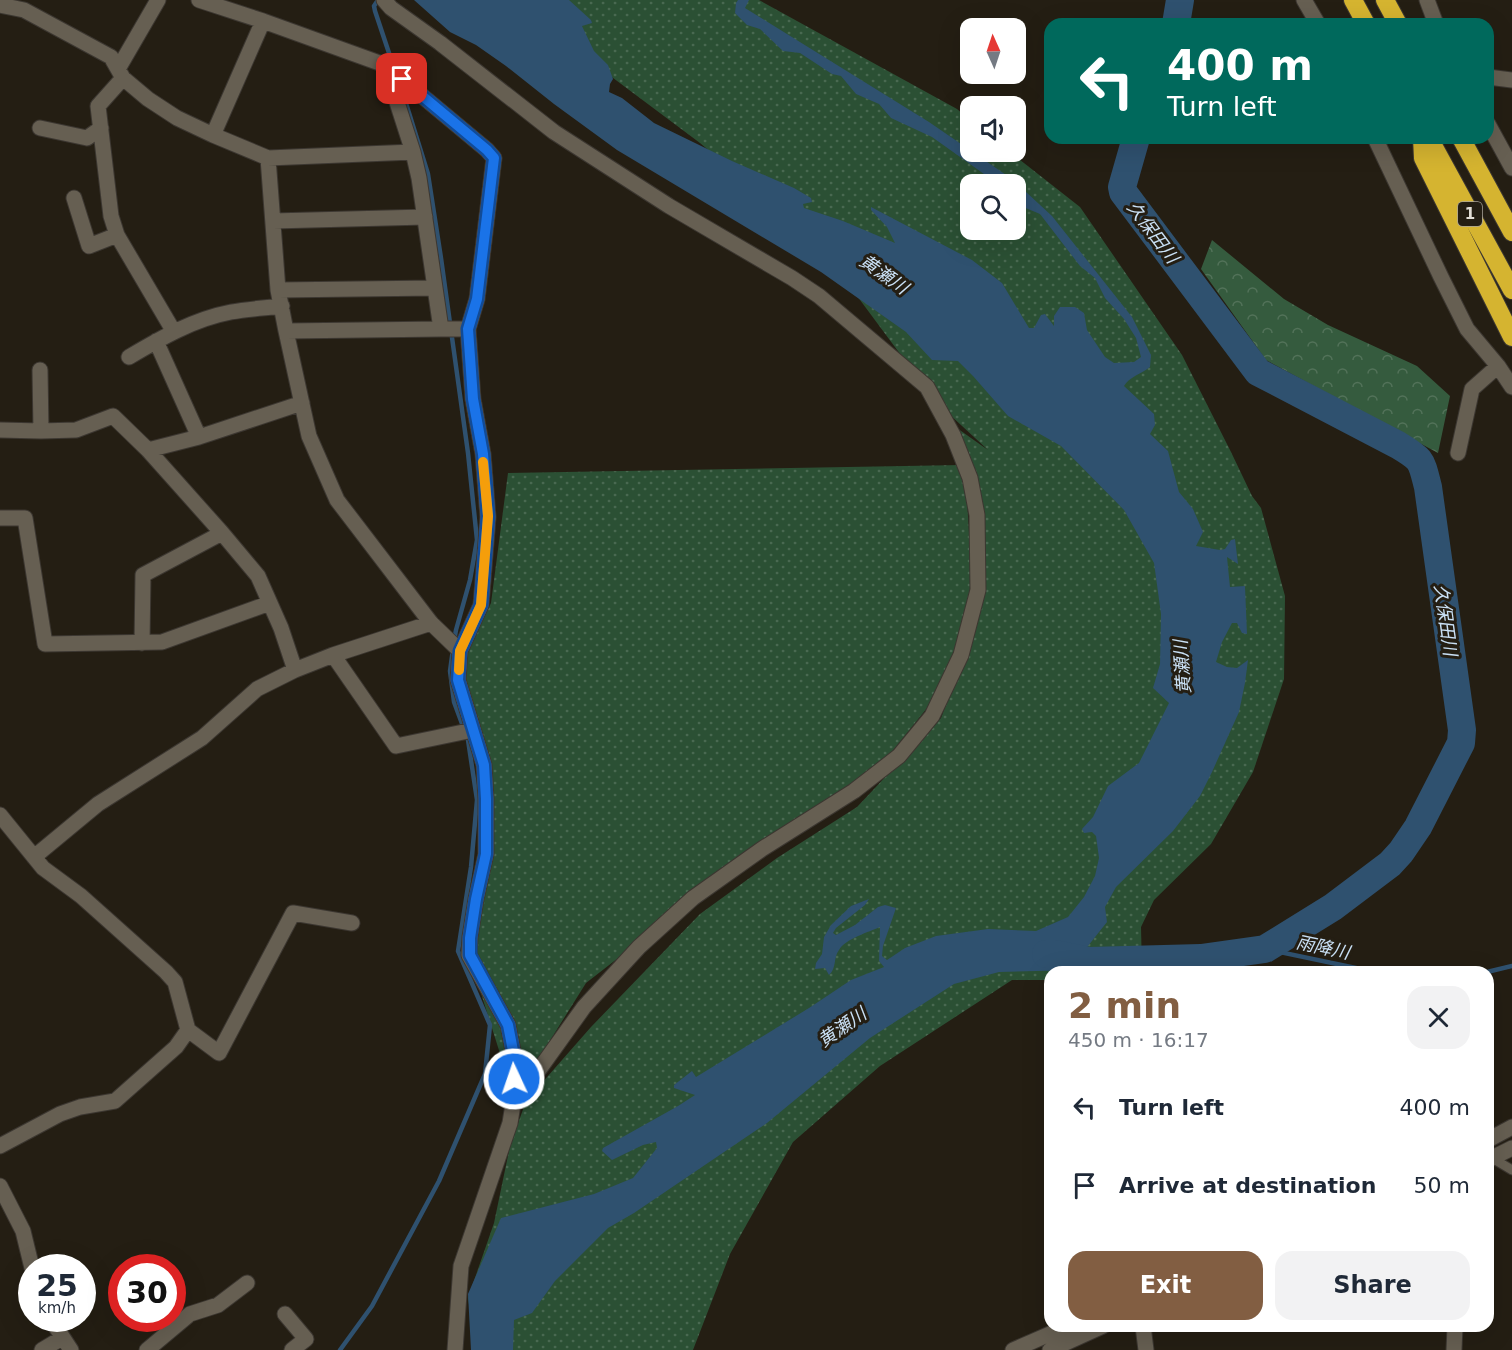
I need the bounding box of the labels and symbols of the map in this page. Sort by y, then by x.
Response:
north arrow [960,18,1026,84]
pin [376,53,427,104]
water label: 久保田川 [1123,197,1184,269]
road number: 1 [1458,202,1482,226]
water label: 黄瀬川 [856,250,914,299]
water label: 久保田川 [1431,583,1462,659]
water label: 黄瀬川 [1170,637,1194,695]
water label: 雨降川 [1294,931,1354,963]
water label: 黄瀬川 [814,1002,872,1051]
position arrow [482,1047,546,1111]
speed limit sign: 30 [108,1254,186,1332]

